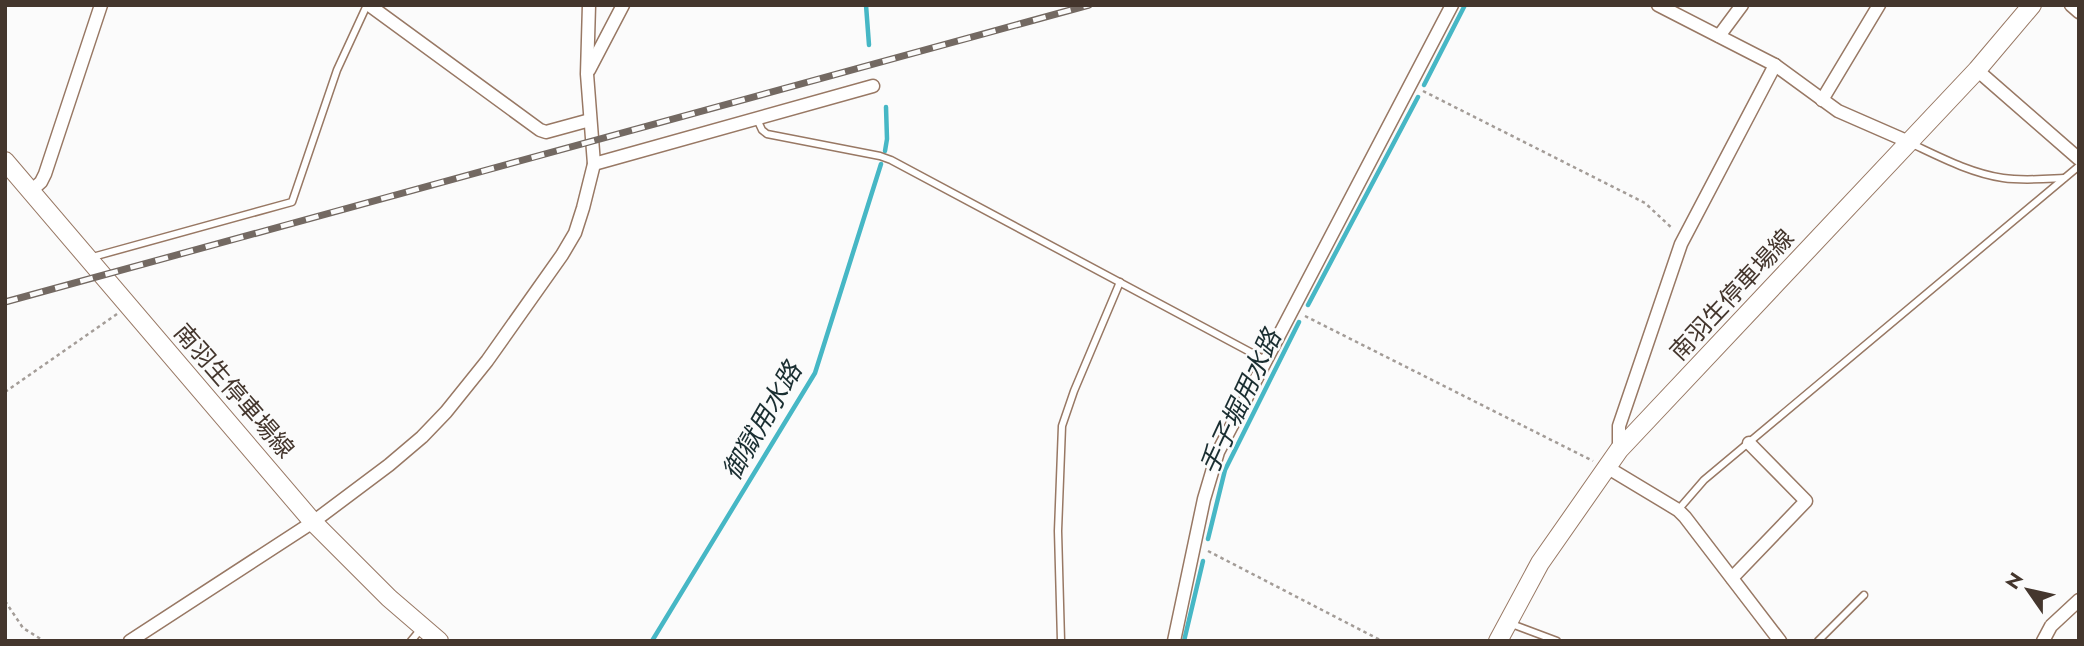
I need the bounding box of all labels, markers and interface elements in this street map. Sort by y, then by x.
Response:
street label: 南羽生停車場線 [1662,221,1802,368]
street label: 南羽生停車場線 [166,316,303,466]
water label: 手子堀用水路 [1190,321,1291,481]
water label: 御獄用水路 [713,353,812,487]
north arrow [1993,555,2063,625]
text: N [1999,567,2030,595]

